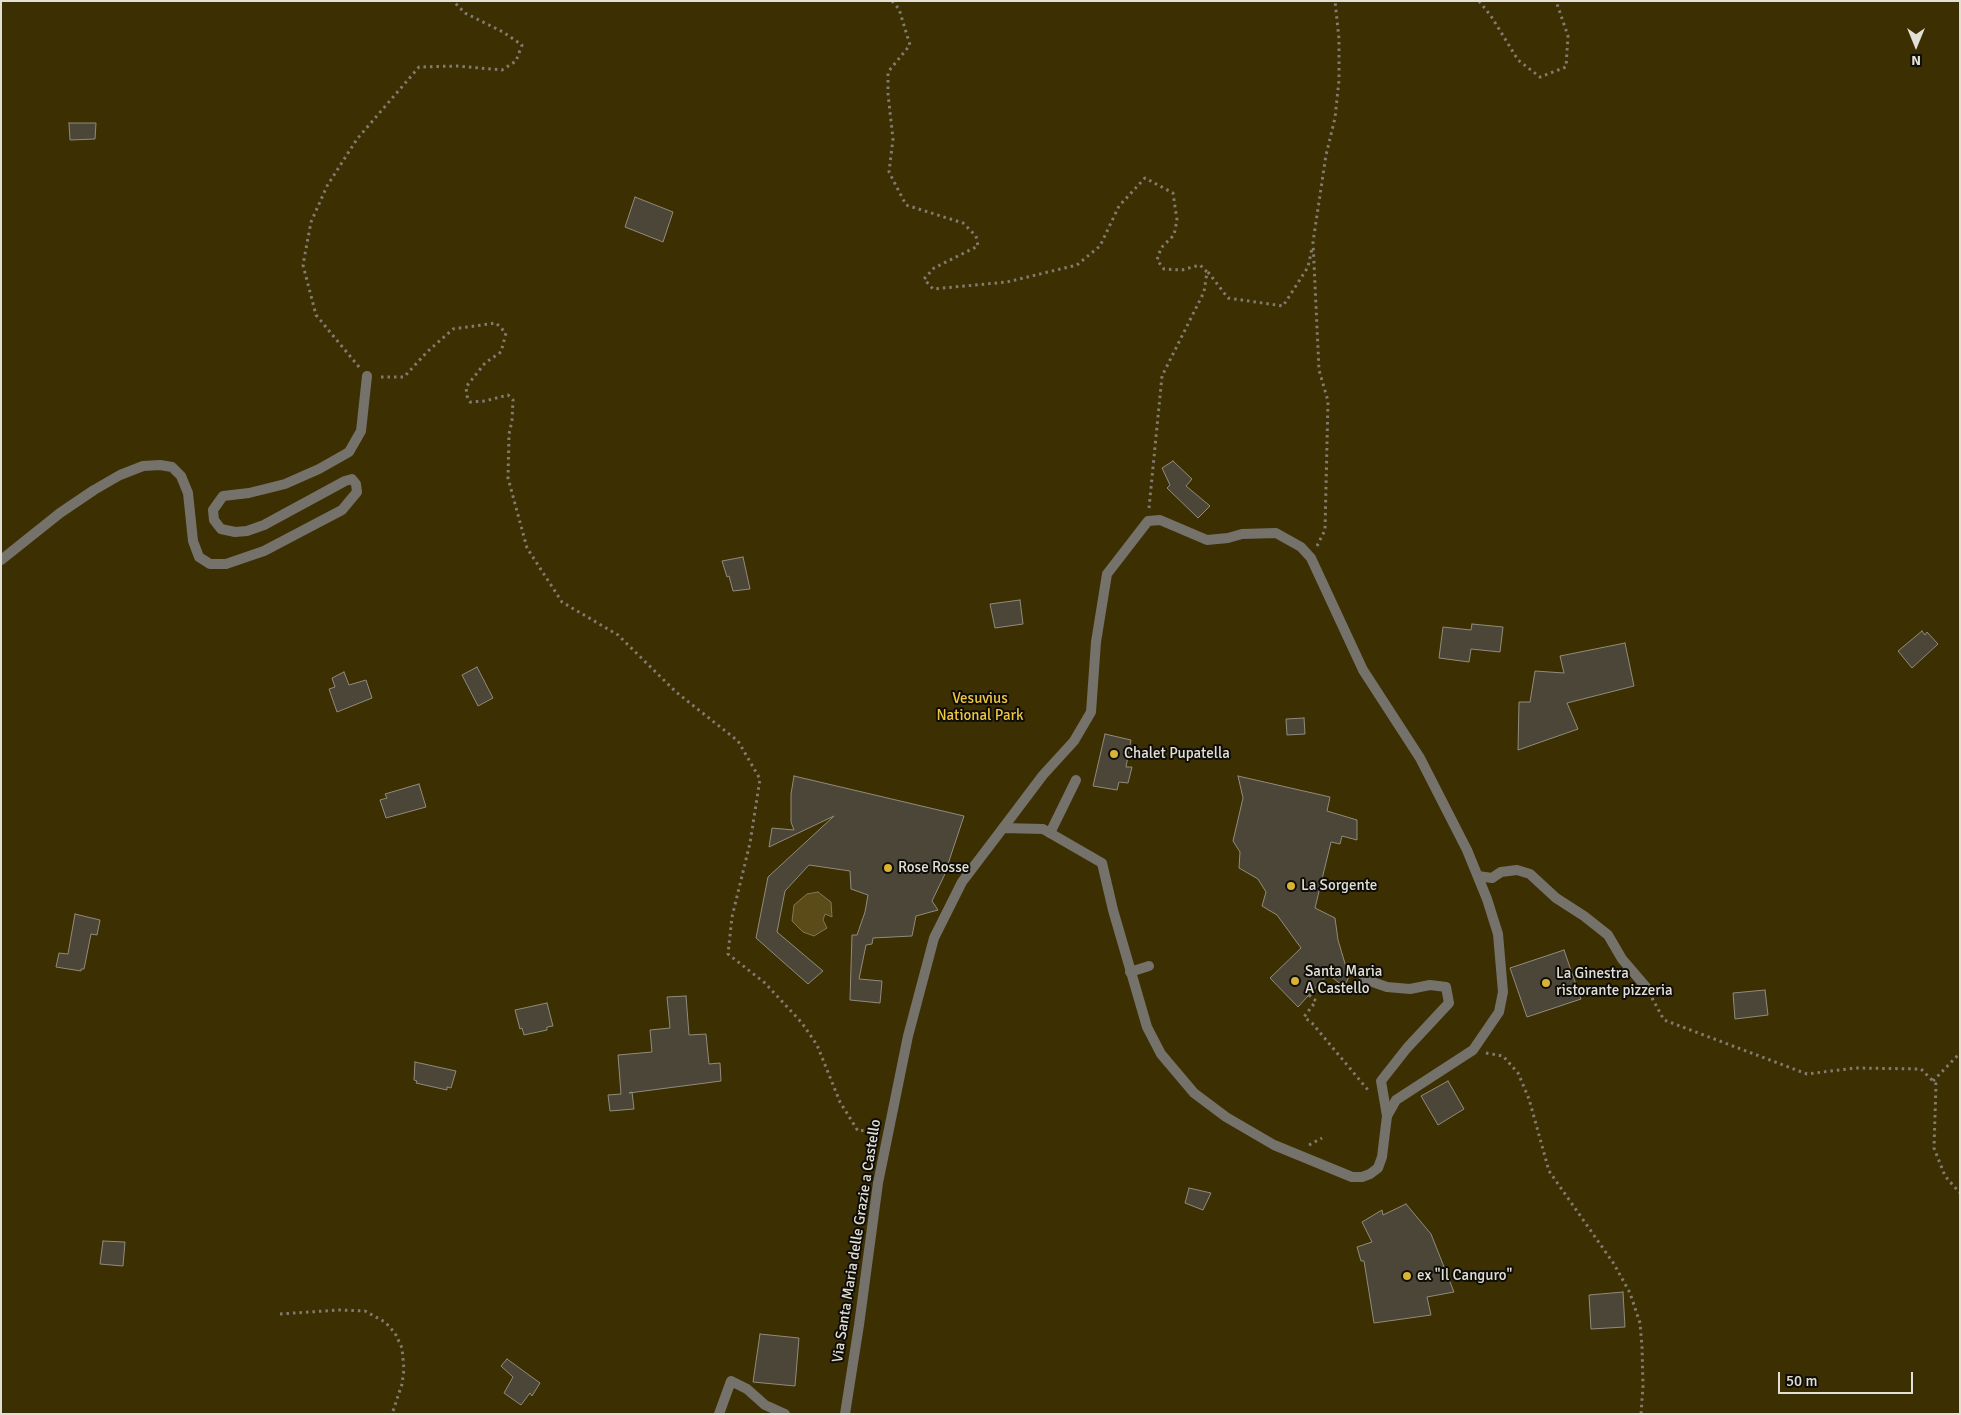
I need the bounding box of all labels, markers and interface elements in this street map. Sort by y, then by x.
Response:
north arrow [1891,20,1941,70]
text: N [1911,52,1921,69]
park label: Vesuvius National Park [936,690,1024,725]
place label: Chalet Pupatella [1124,745,1230,763]
marker: Chalet Pupatella [1108,748,1120,760]
place label: Rose Rosse [898,859,969,877]
marker: Rose Rosse [882,862,894,874]
place label: La Sorgente [1301,877,1377,895]
marker: La Sorgente [1285,880,1297,892]
place label: Santa Maria A Castello [1305,963,1382,998]
place label: La Ginestra ristorante pizzeria [1556,965,1673,1000]
marker: Santa Maria A Castello [1289,975,1301,987]
marker: La Ginestra ristorante pizzeria [1540,977,1552,989]
street label: Via Santa Maria delle Grazie a Castello [829,1118,885,1364]
place label: ex "Il Canguro" [1417,1267,1512,1285]
marker: ex "Il Canguro" [1401,1270,1413,1282]
scale bar [1781,1362,1916,1394]
text: 50 m [1786,1372,1817,1390]

